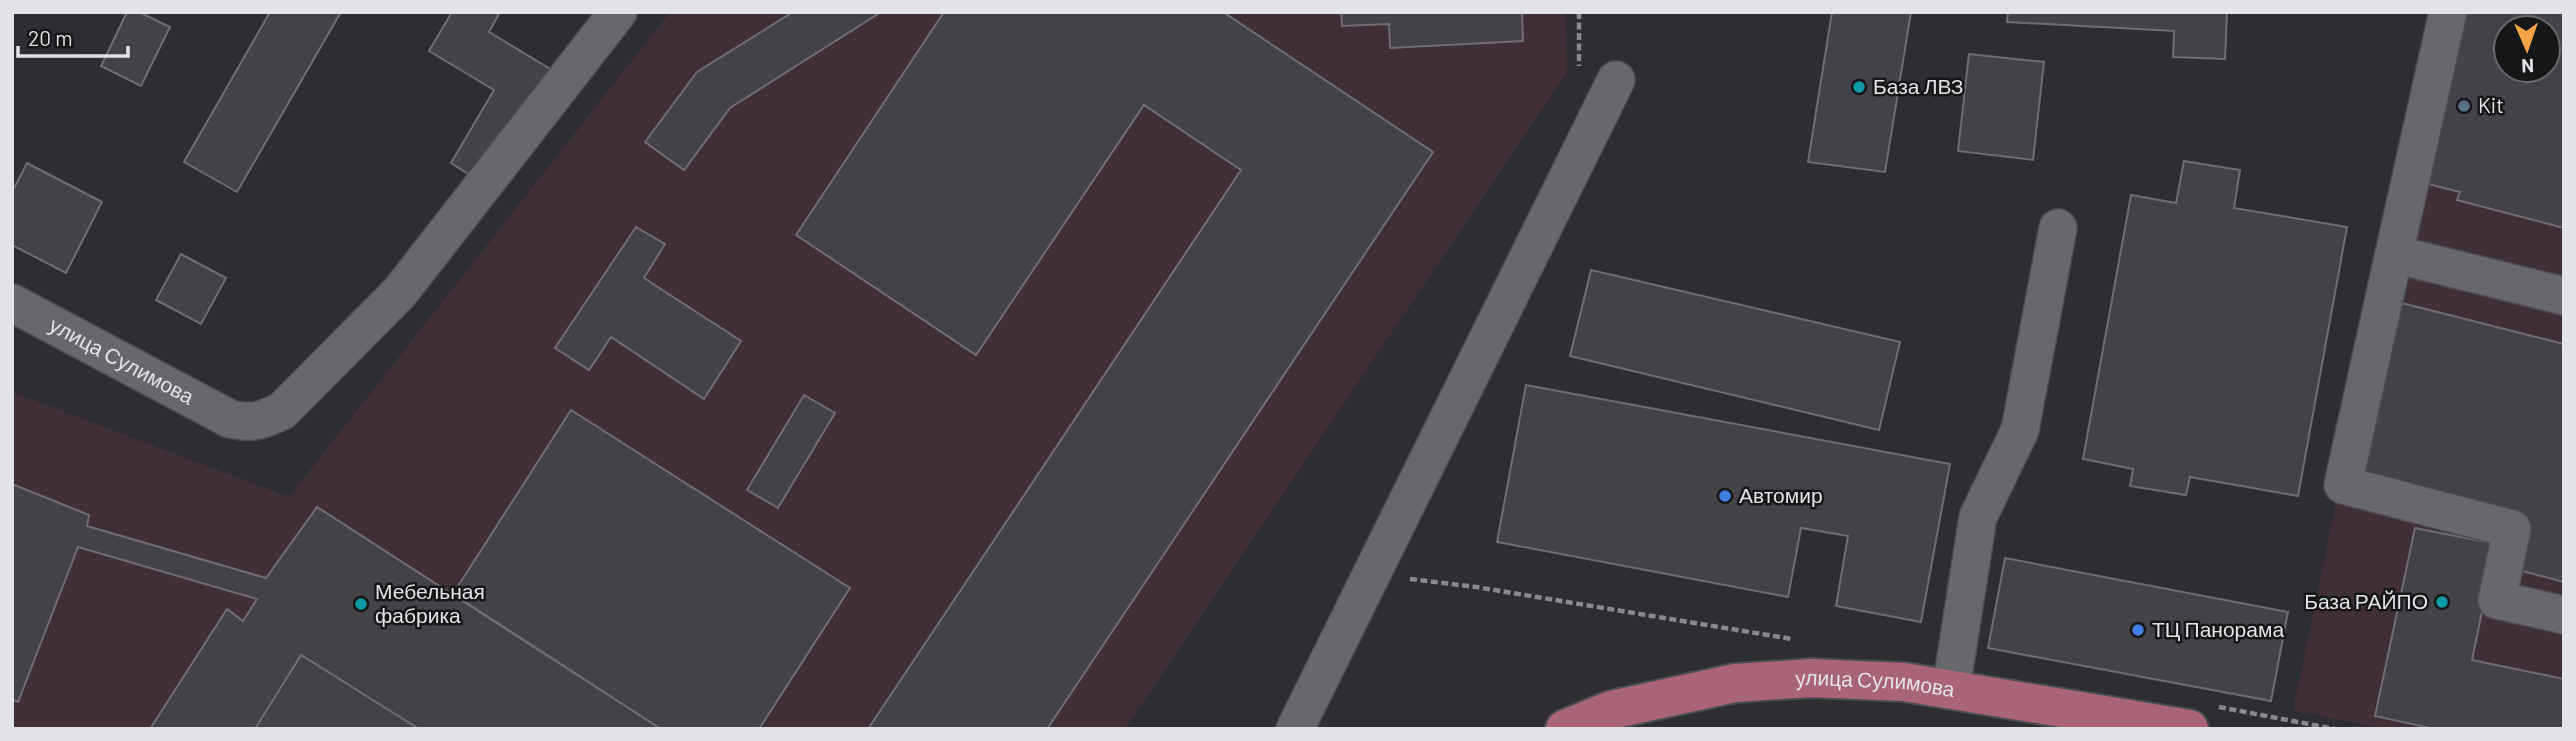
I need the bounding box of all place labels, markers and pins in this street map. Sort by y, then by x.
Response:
place label: База ЛВЗ [1873,73,1964,98]
marker: База ЛВЗ [1851,79,1867,95]
place label: Kit [2478,92,2504,117]
marker: Kit [2456,98,2472,114]
place label: Автомир [1739,482,1823,507]
marker: Автомир [1717,488,1733,504]
place label: Мебельная фабрика [375,578,485,627]
place label: База РАЙПО [2304,588,2428,613]
marker: База РАЙПО [2434,594,2450,610]
marker: Мебельная фабрика [353,596,369,612]
place label: ТЦ Панорама [2152,616,2284,641]
marker: ТЦ Панорама [2130,622,2146,638]

